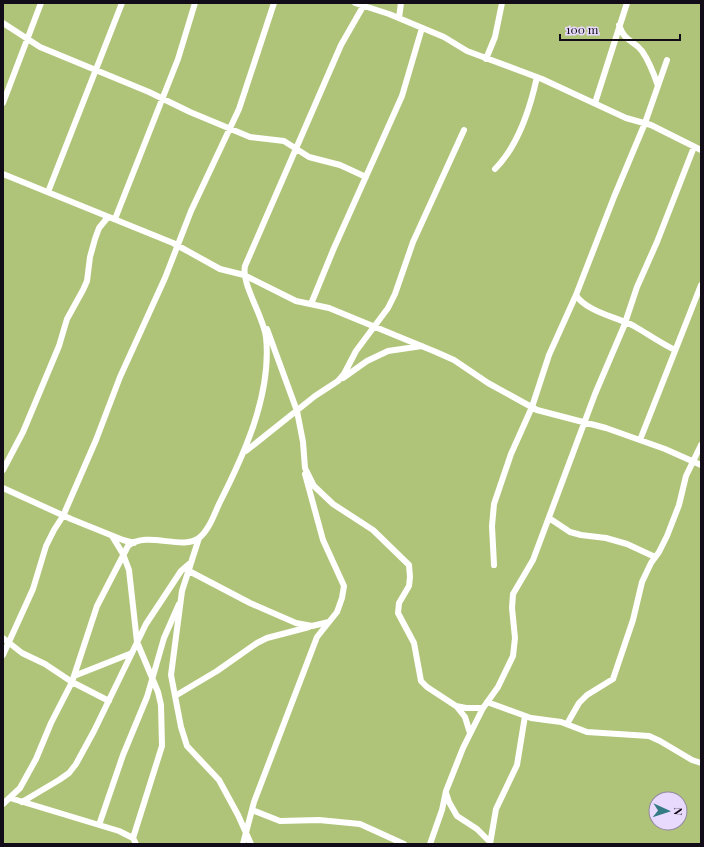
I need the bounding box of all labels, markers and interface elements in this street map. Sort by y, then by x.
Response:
scale bar [560,16,680,42]
text: 100 m [566,21,599,37]
north arrow [648,791,688,831]
text: N [671,807,686,816]

